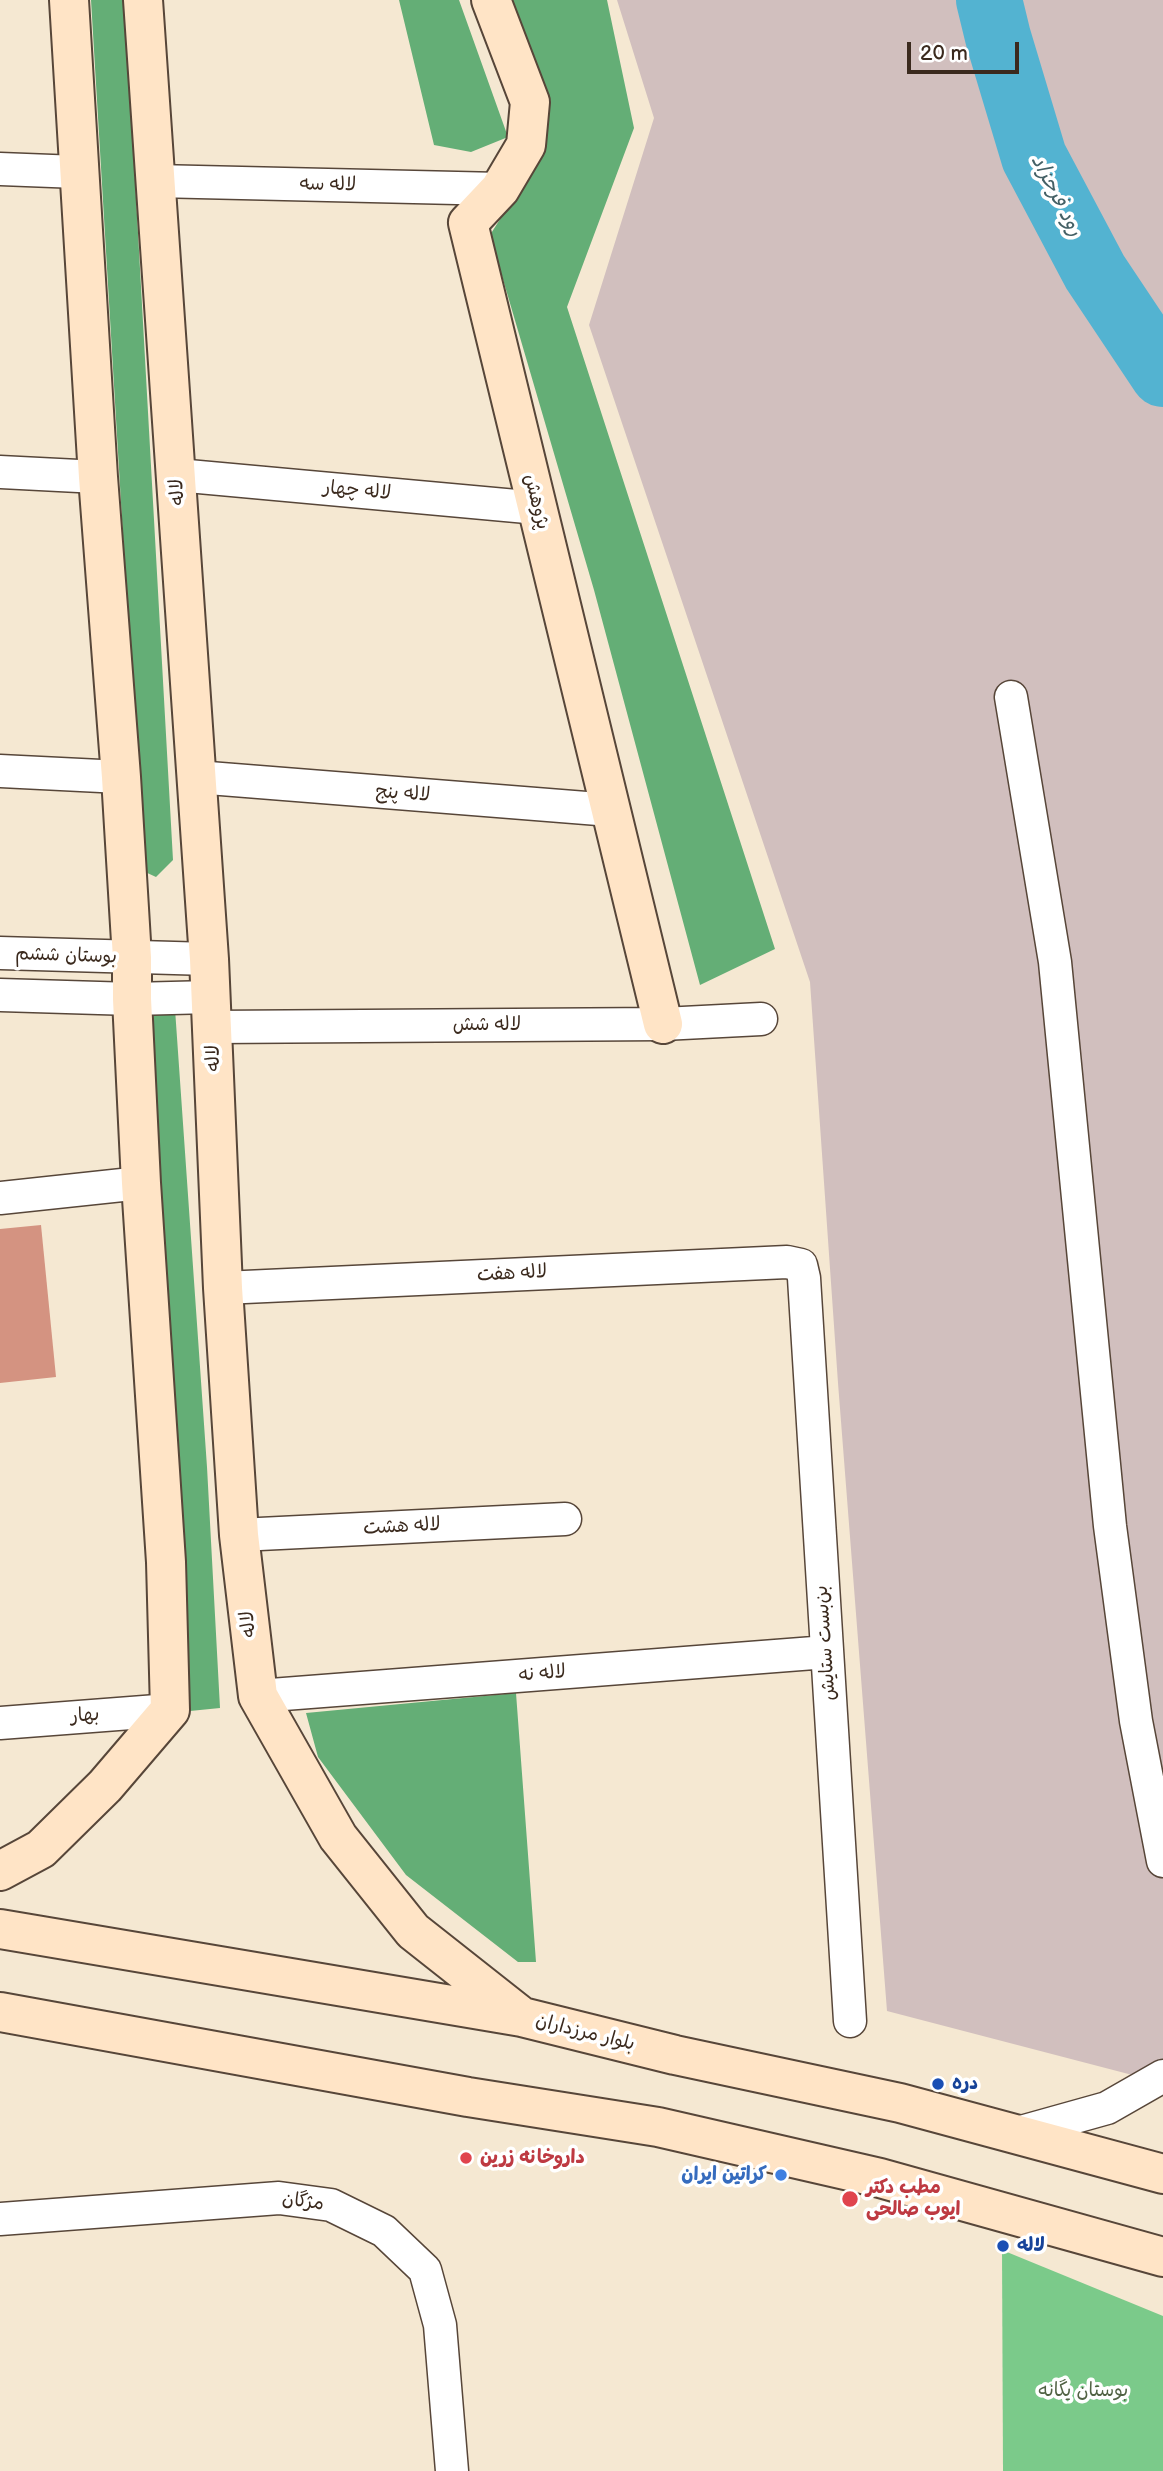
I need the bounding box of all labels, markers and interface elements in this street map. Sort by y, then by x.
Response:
scale bar [911,28,1023,72]
text: 20 m [920,41,968,66]
water label: رود فرحزاد [1025,151,1087,241]
street label: لاله سه [299,173,357,197]
street label: پژوهش [518,472,554,532]
street label: لاله چهار [322,477,392,505]
street label: لاله [166,478,190,506]
street label: لاله پنج [375,781,431,807]
street label: بوستان ششم [15,943,117,969]
street label: لاله شش [453,1014,521,1036]
street label: لاله [202,1044,226,1072]
street label: لاله هفت [476,1261,548,1287]
street label: لاله هشت [363,1514,441,1540]
street label: بن‌بست ستایش [811,1585,841,1701]
street label: لاله [236,1609,262,1639]
street label: لاله نه [517,1661,567,1687]
street label: بهار [70,1704,100,1728]
street label: بلوار مرزداران [533,2010,637,2056]
place label: دره [952,2073,978,2095]
marker: دره [930,2076,946,2092]
place label: داروخانه زرین [480,2147,585,2169]
marker: داروخانه زرین [458,2150,474,2166]
place label: کراتین ایران [681,2164,767,2186]
marker: کراتین ایران [773,2167,789,2183]
place label: مطب دکتر ایوب صالحی [866,2177,960,2221]
street label: مژگان [281,2188,325,2216]
marker: مطب دکتر ایوب صالحی [840,2189,860,2209]
place label: لاله [1017,2235,1045,2257]
marker: لاله [995,2238,1011,2254]
park label: بوستان یگانه [1038,2380,1128,2402]

